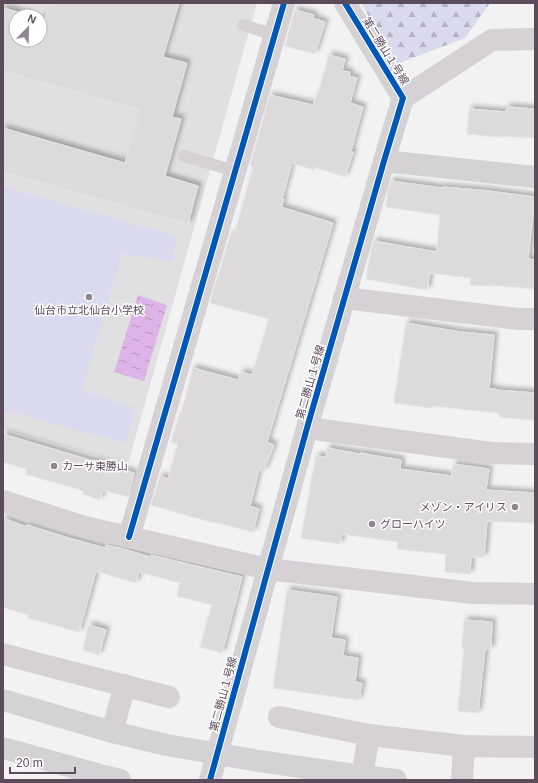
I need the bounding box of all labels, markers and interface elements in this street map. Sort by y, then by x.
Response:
north arrow [8,8,48,48]
text: N [26,12,38,26]
street label: 第二勝山１号線 [361,15,411,87]
marker: 仙台市立北仙台小学校 [84,292,94,302]
place label: 仙台市立北仙台小学校 [34,304,144,316]
street label: 第二勝山１号線 [294,343,326,421]
place label: カーサ東勝山 [62,460,128,472]
marker: カーサ東勝山 [49,461,59,471]
place label: メゾン・アイリス [420,501,507,513]
marker: メゾン・アイリス [510,502,520,512]
place label: グローハイツ [380,518,446,530]
marker: グローハイツ [367,519,377,529]
street label: 第二勝山１号線 [207,655,239,733]
scale bar [10,749,75,775]
text: 20 m [16,756,43,770]

